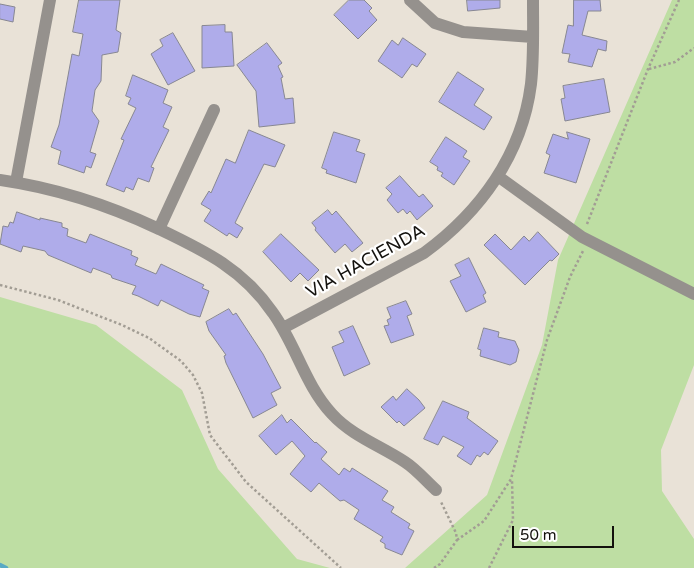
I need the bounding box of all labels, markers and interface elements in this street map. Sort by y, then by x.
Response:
street label: VIA HACIENDA [303,220,429,304]
scale bar [514,516,616,548]
text: 50 m [520,526,557,544]

